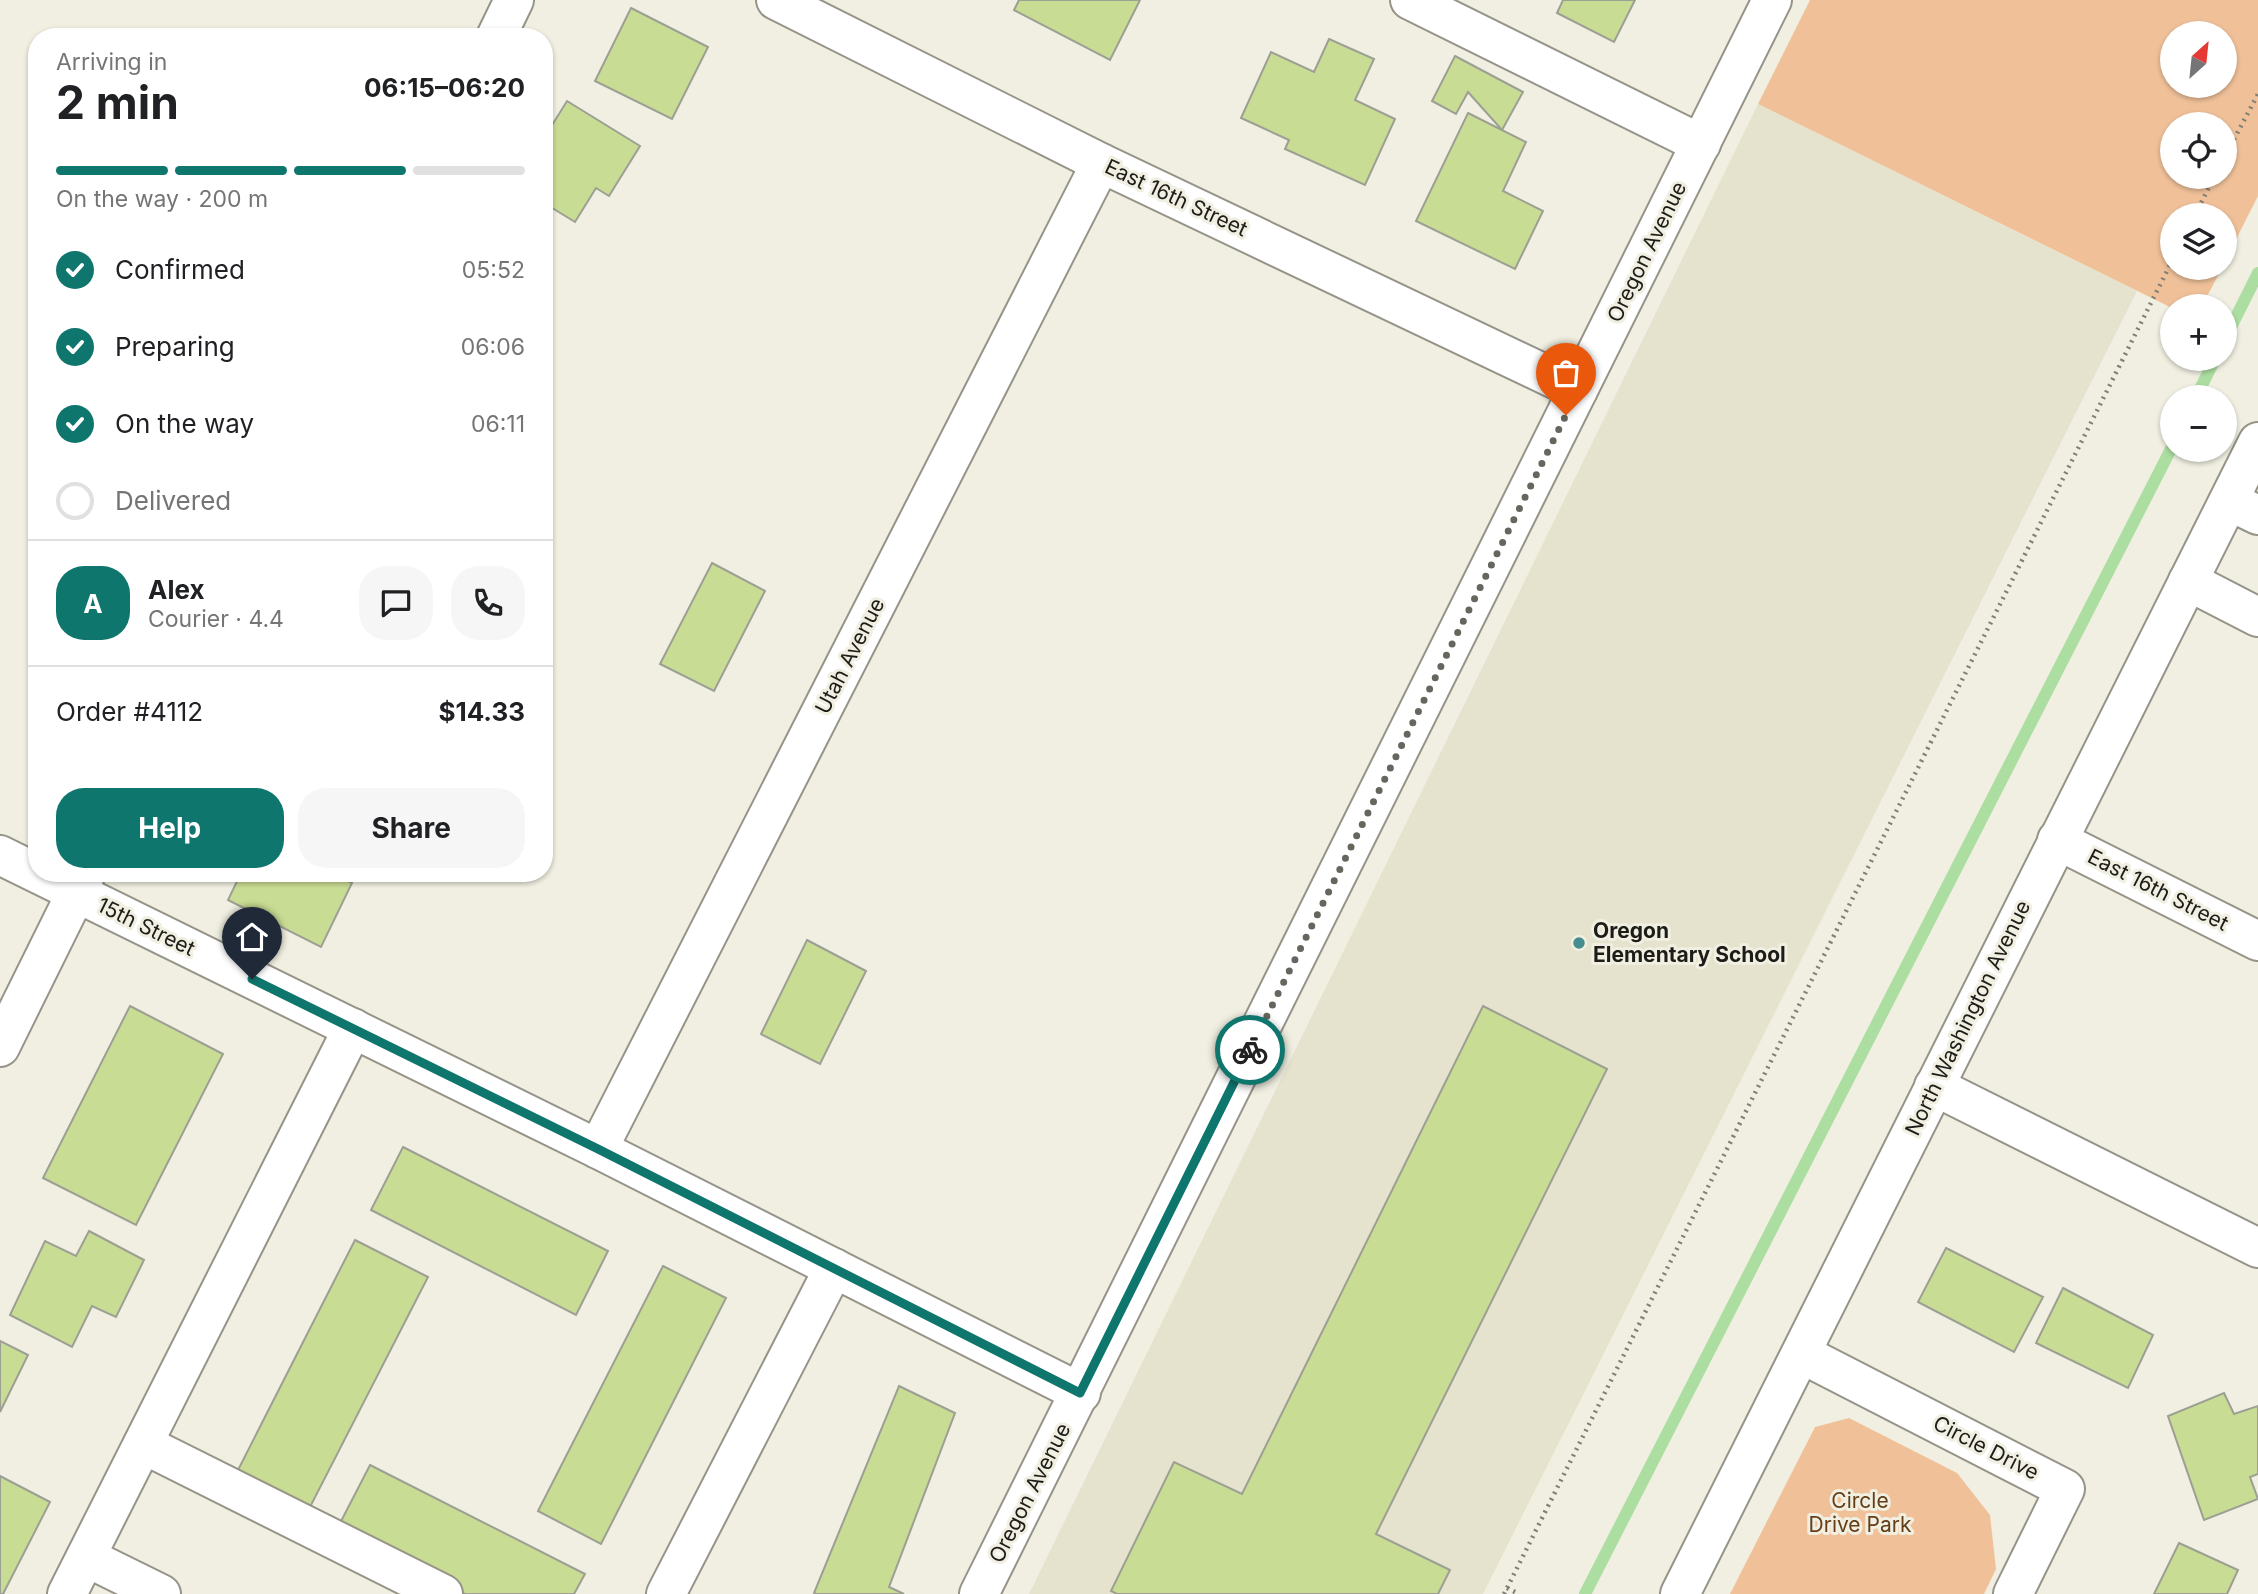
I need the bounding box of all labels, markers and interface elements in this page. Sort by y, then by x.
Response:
north arrow [2160,21,2236,98]
map controls [2160,21,2237,462]
text: Arriving in [56,48,167,76]
text: 06:15–06:20 [364,72,525,103]
text: 2 min [56,74,179,130]
button: locate [2160,112,2237,189]
street label: East 16th Street [1101,154,1252,242]
street label: Oregon Avenue [1602,177,1691,326]
text: On the way · 200 m [56,185,268,213]
button: layers [2160,203,2237,280]
icon: check [56,251,94,289]
text: Confirmed [115,254,245,285]
text: 05:52 [462,256,525,284]
button: + [2160,294,2237,371]
icon: check [56,328,94,366]
text: Preparing [115,331,235,362]
text: 06:06 [461,333,525,361]
pin [1536,343,1596,415]
icon: bag [1547,354,1585,392]
button: − [2160,385,2237,462]
icon: check [56,405,94,443]
text: On the way [115,408,254,439]
text: 06:11 [471,410,525,438]
text: Delivered [115,485,231,516]
button: chat [359,566,433,640]
button: phone [451,566,525,640]
text: Alex [148,574,205,605]
text: A [83,588,103,619]
street label: Utah Avenue [810,594,889,718]
text: Courier · 4.4 [148,605,284,633]
text: Order #4112 [56,696,203,727]
text: $14.33 [438,696,525,727]
button: Help [56,788,284,868]
button: Share [298,788,525,868]
street label: East 16th Street [2084,843,2233,936]
street label: 15th Street [93,892,199,961]
street label: North Washington Avenue [1900,896,2035,1139]
pin [222,907,282,979]
icon: home [233,918,271,956]
place label: Oregon Elementary School [1593,918,1786,967]
marker: Oregon Elementary School [1571,935,1587,951]
courier [1215,1015,1285,1085]
icon: bike [1231,1031,1269,1069]
street label: Circle Drive [1929,1410,2043,1485]
street label: Oregon Avenue [984,1419,1076,1567]
park label: Circle Drive Park [1809,1488,1912,1537]

